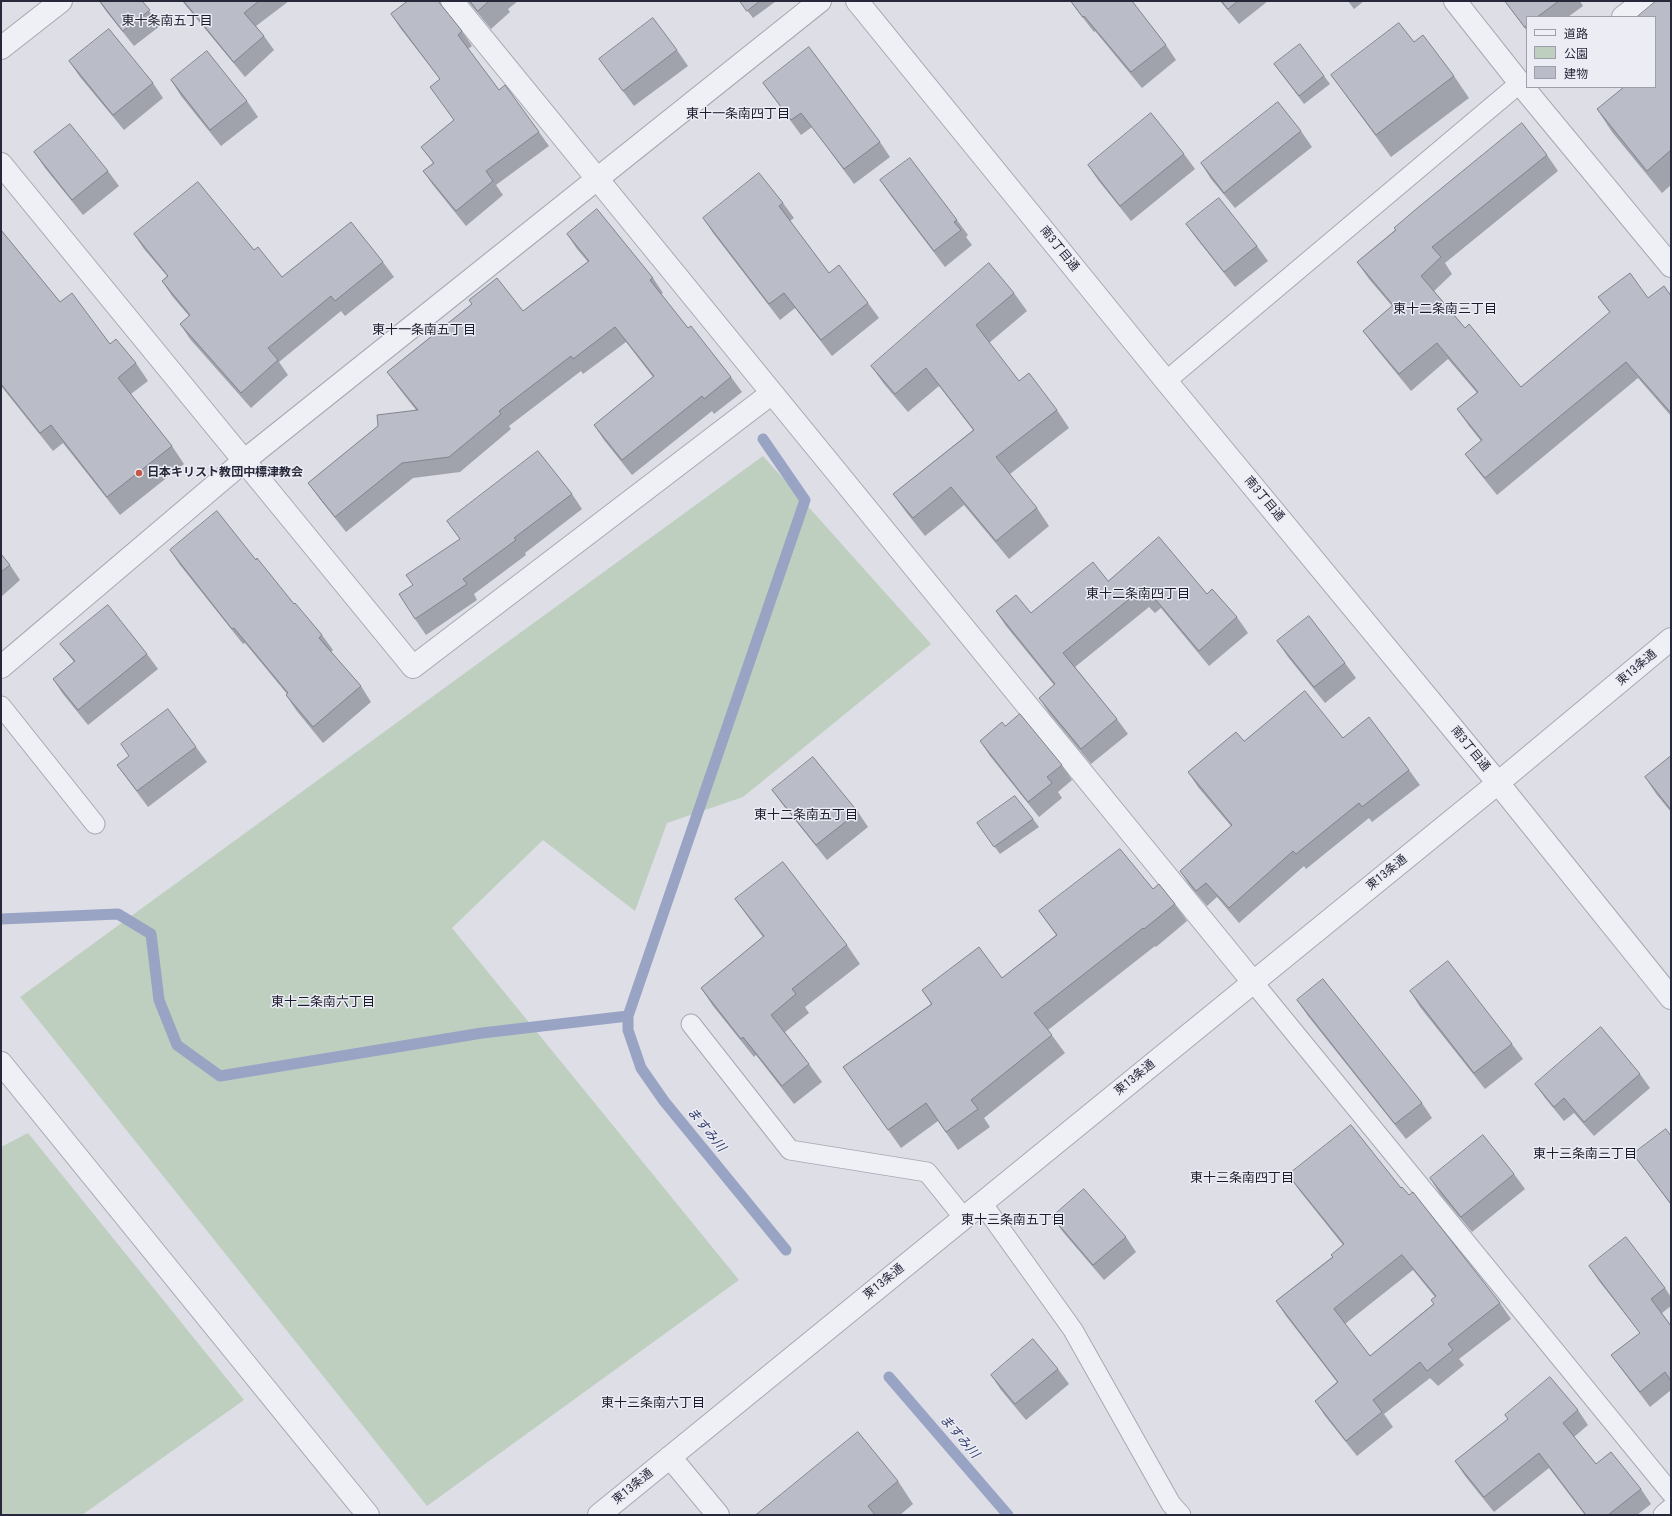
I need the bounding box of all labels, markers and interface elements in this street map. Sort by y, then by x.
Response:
district label: 東十条南五丁目 [122,14,212,30]
legend [1526,16,1656,88]
text: 道路 [1564,27,1588,41]
text: 公園 [1564,47,1588,61]
text: 建物 [1564,67,1588,81]
district label: 東十一条南四丁目 [686,107,790,123]
street label: 南3丁目通 [1036,224,1082,274]
district label: 東十二条南三丁目 [1393,302,1497,318]
district label: 東十一条南五丁目 [372,323,476,339]
place label: 日本キリスト教団中標津教会 [147,466,303,480]
marker: 日本キリスト教団中標津教会 [134,468,144,478]
street label: 南3丁目通 [1241,474,1287,524]
district label: 東十二条南四丁目 [1086,587,1190,603]
street label: 東13条通 [1614,647,1660,689]
street label: 南3丁目通 [1447,724,1493,774]
district label: 東十二条南五丁目 [754,808,858,824]
street label: 東13条通 [1364,852,1410,894]
district label: 東十二条南六丁目 [271,995,375,1011]
street label: 東13条通 [1112,1057,1158,1099]
water label: ますみ川 [684,1105,728,1155]
district label: 東十三条南三丁目 [1533,1147,1637,1163]
district label: 東十三条南四丁目 [1190,1171,1294,1187]
district label: 東十三条南五丁目 [961,1213,1065,1229]
street label: 東13条通 [861,1261,907,1303]
district label: 東十三条南六丁目 [601,1396,705,1412]
water label: ますみ川 [936,1412,982,1462]
street label: 東13条通 [610,1466,656,1508]

